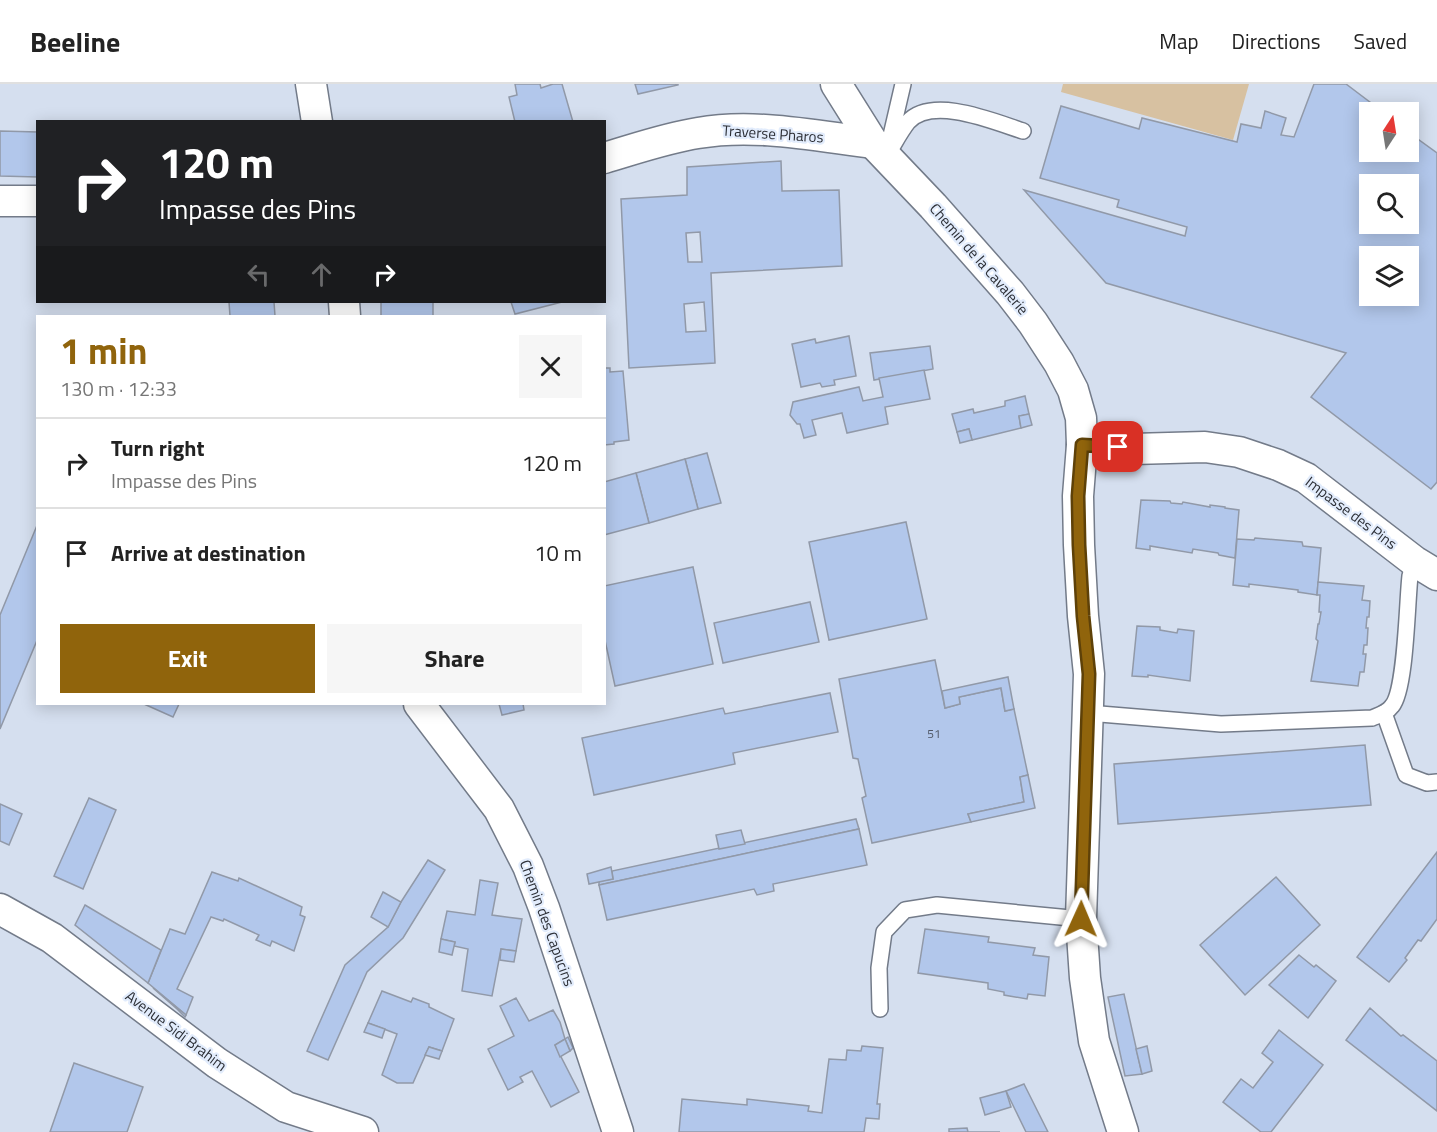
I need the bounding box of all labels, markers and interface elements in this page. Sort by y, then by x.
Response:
text: Beeline [30,20,120,63]
text: Map [1159,25,1199,57]
text: Directions [1232,25,1321,57]
text: Saved [1354,25,1407,57]
north arrow [1359,102,1419,162]
map controls [1359,102,1419,306]
street label: Traverse Pharos [722,118,824,149]
text: 120 m [159,130,274,194]
icon: right [60,144,138,222]
button: search [1359,174,1419,234]
text: Impasse des Pins [159,188,356,229]
street label: Chemin de la Cavalerie [924,198,1034,320]
button: layers [1359,246,1419,306]
icon: left [242,258,275,291]
icon: ahead [305,258,338,291]
icon: right [368,258,401,291]
text: 1 min [60,323,147,378]
button: close [519,335,582,398]
text: 130 m · 12:33 [60,373,177,404]
pin [1092,421,1143,472]
icon: arrive [1101,430,1134,463]
text: Turn right [111,431,205,465]
text: 120 m [522,446,582,480]
icon: right [60,447,93,480]
text: Impasse des Pins [111,465,257,496]
street label: Impasse des Pins [1301,470,1402,555]
text: Arrive at destination [111,536,306,570]
text: 10 m [534,536,582,570]
icon: arrive [60,537,93,570]
button: Exit [60,624,315,693]
button: Share [327,624,582,693]
house number: 51 [927,724,941,743]
street label: Chemin des Capucins [514,856,581,989]
position arrow [1049,887,1113,951]
street label: Avenue Sidi Brahim [121,985,232,1076]

